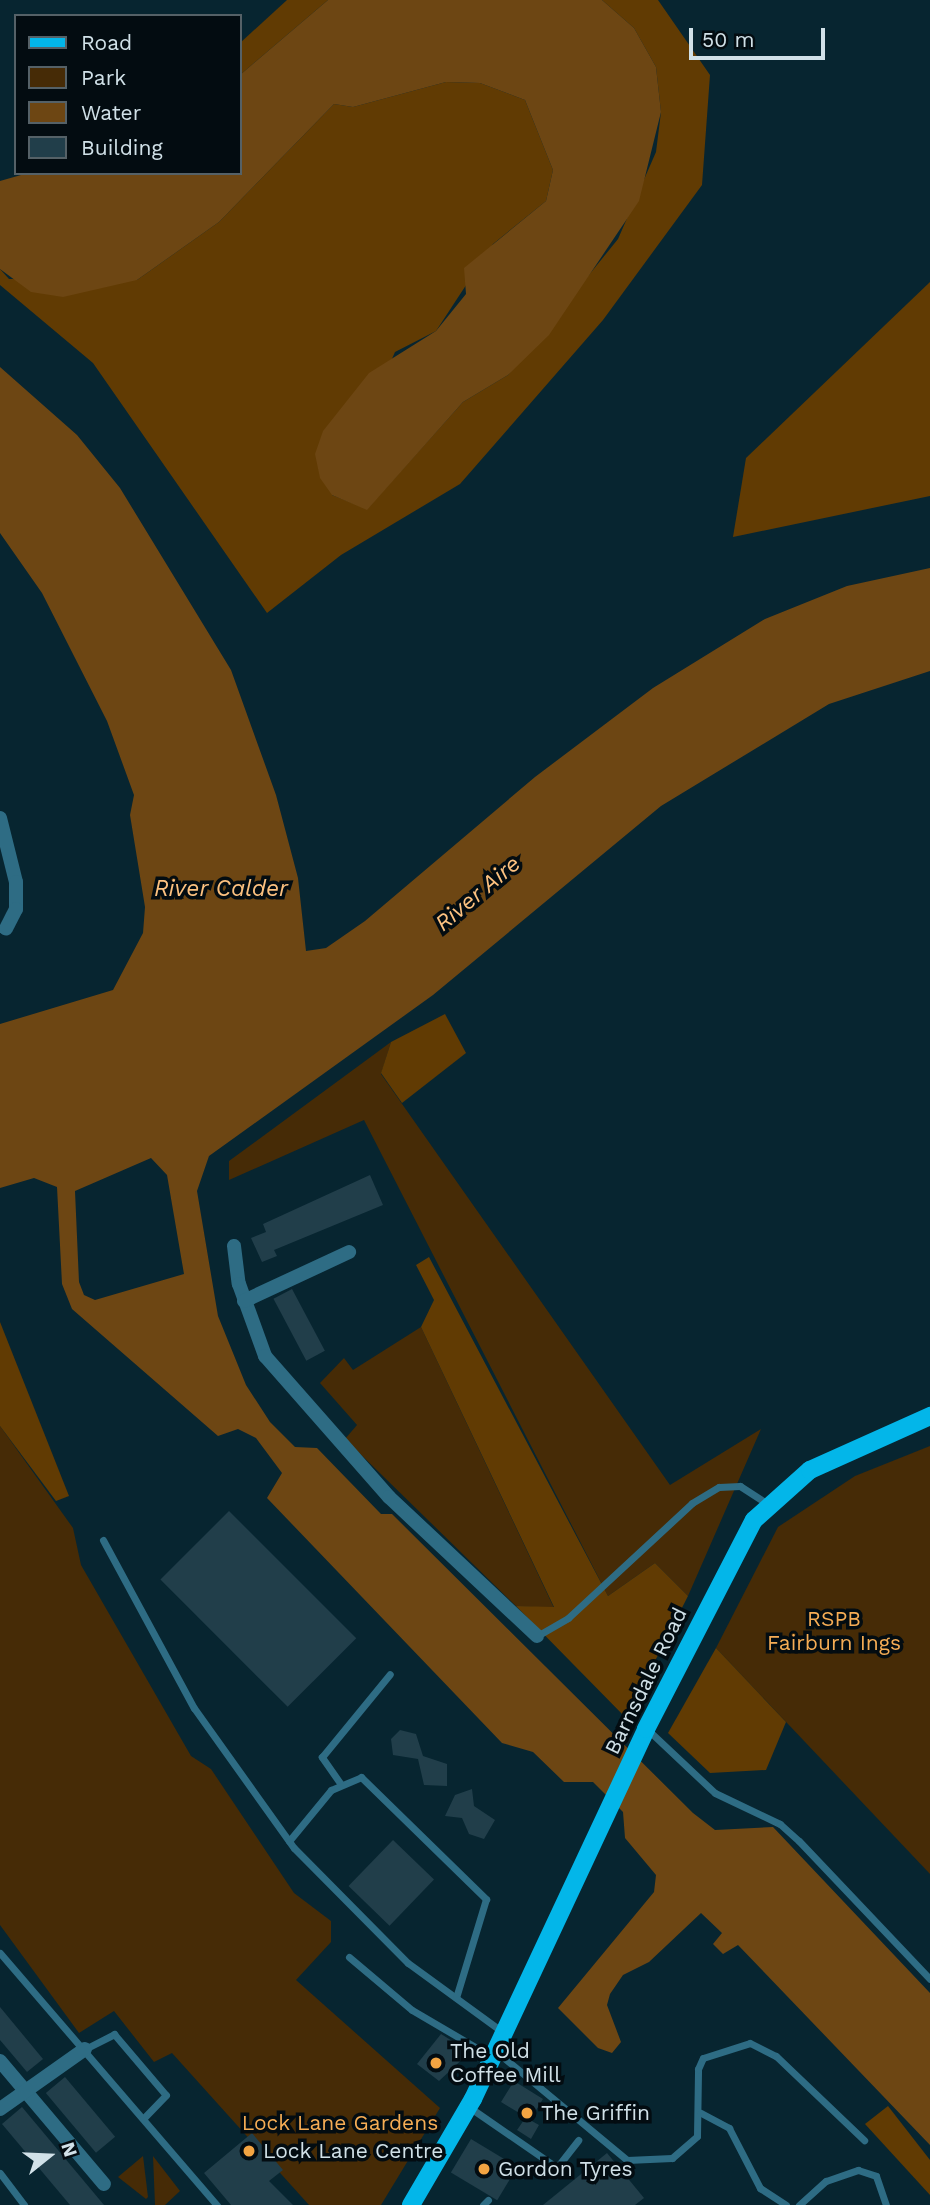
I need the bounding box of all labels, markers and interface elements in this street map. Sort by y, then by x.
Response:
legend [14,14,242,175]
scale bar [692,14,828,58]
text: 50 m [702,27,754,52]
text: Road [81,30,132,55]
text: Park [81,65,126,90]
text: Water [81,100,141,125]
text: Building [81,135,163,160]
water label: River Aire [429,850,527,938]
water label: River Calder [154,875,288,903]
street label: Barnsdale Road [600,1603,692,1759]
park label: RSPB Fairburn Ings [767,1606,901,1656]
place label: The Old Coffee Mill [450,2038,561,2088]
marker: The Old Coffee Mill [428,2055,444,2071]
place label: The Griffin [541,2100,650,2126]
marker: The Griffin [519,2105,535,2121]
park label: Lock Lane Gardens [241,2110,439,2136]
north arrow [14,2121,84,2191]
place label: Lock Lane Centre [263,2138,444,2164]
text: N [56,2139,83,2160]
marker: Lock Lane Centre [241,2143,257,2159]
place label: Gordon Tyres [498,2156,633,2182]
marker: Gordon Tyres [476,2161,492,2177]

